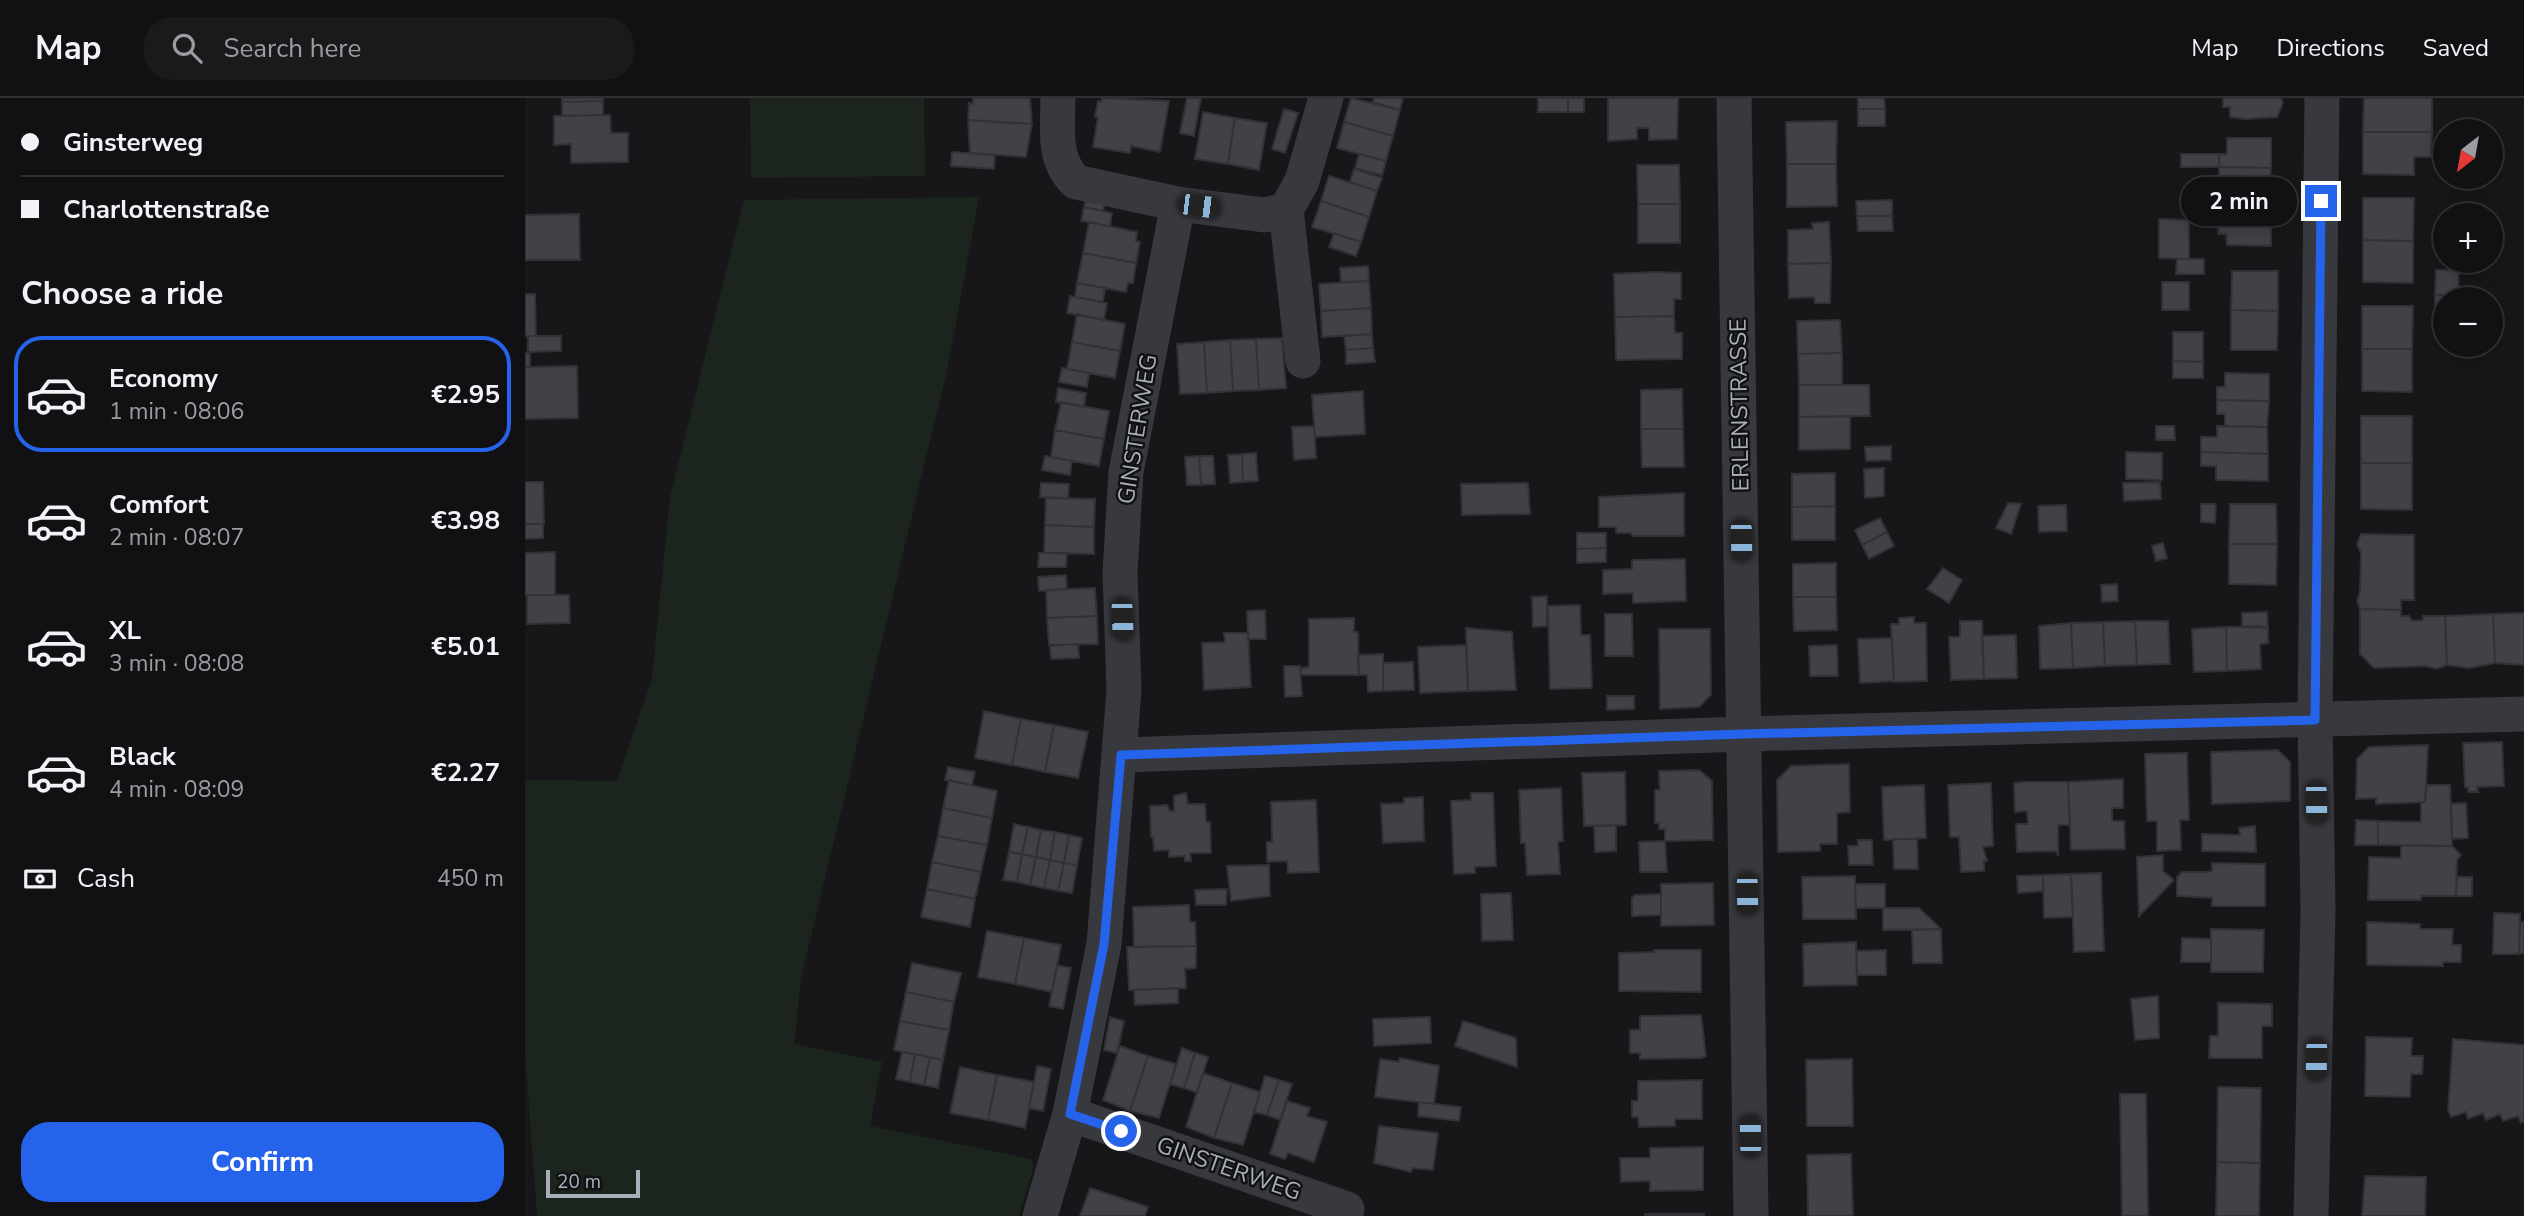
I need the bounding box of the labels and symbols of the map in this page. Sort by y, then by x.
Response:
north arrow [2433,119,2503,189]
callout: 2 min [2181,176,2297,226]
route end [2305,185,2337,217]
car [1177,193,1222,219]
street label: ERLENSTRASSE [1722,318,1757,492]
street label: GINSTERWEG [1110,352,1165,506]
car [1731,519,1752,561]
car [1111,598,1134,640]
car [2306,781,2327,823]
car [1737,873,1758,915]
car [2306,1038,2327,1080]
route start [1105,1115,1137,1147]
car [1740,1115,1761,1157]
street label: GINSTERWEG [1152,1129,1305,1208]
scale bar [546,1167,641,1199]

